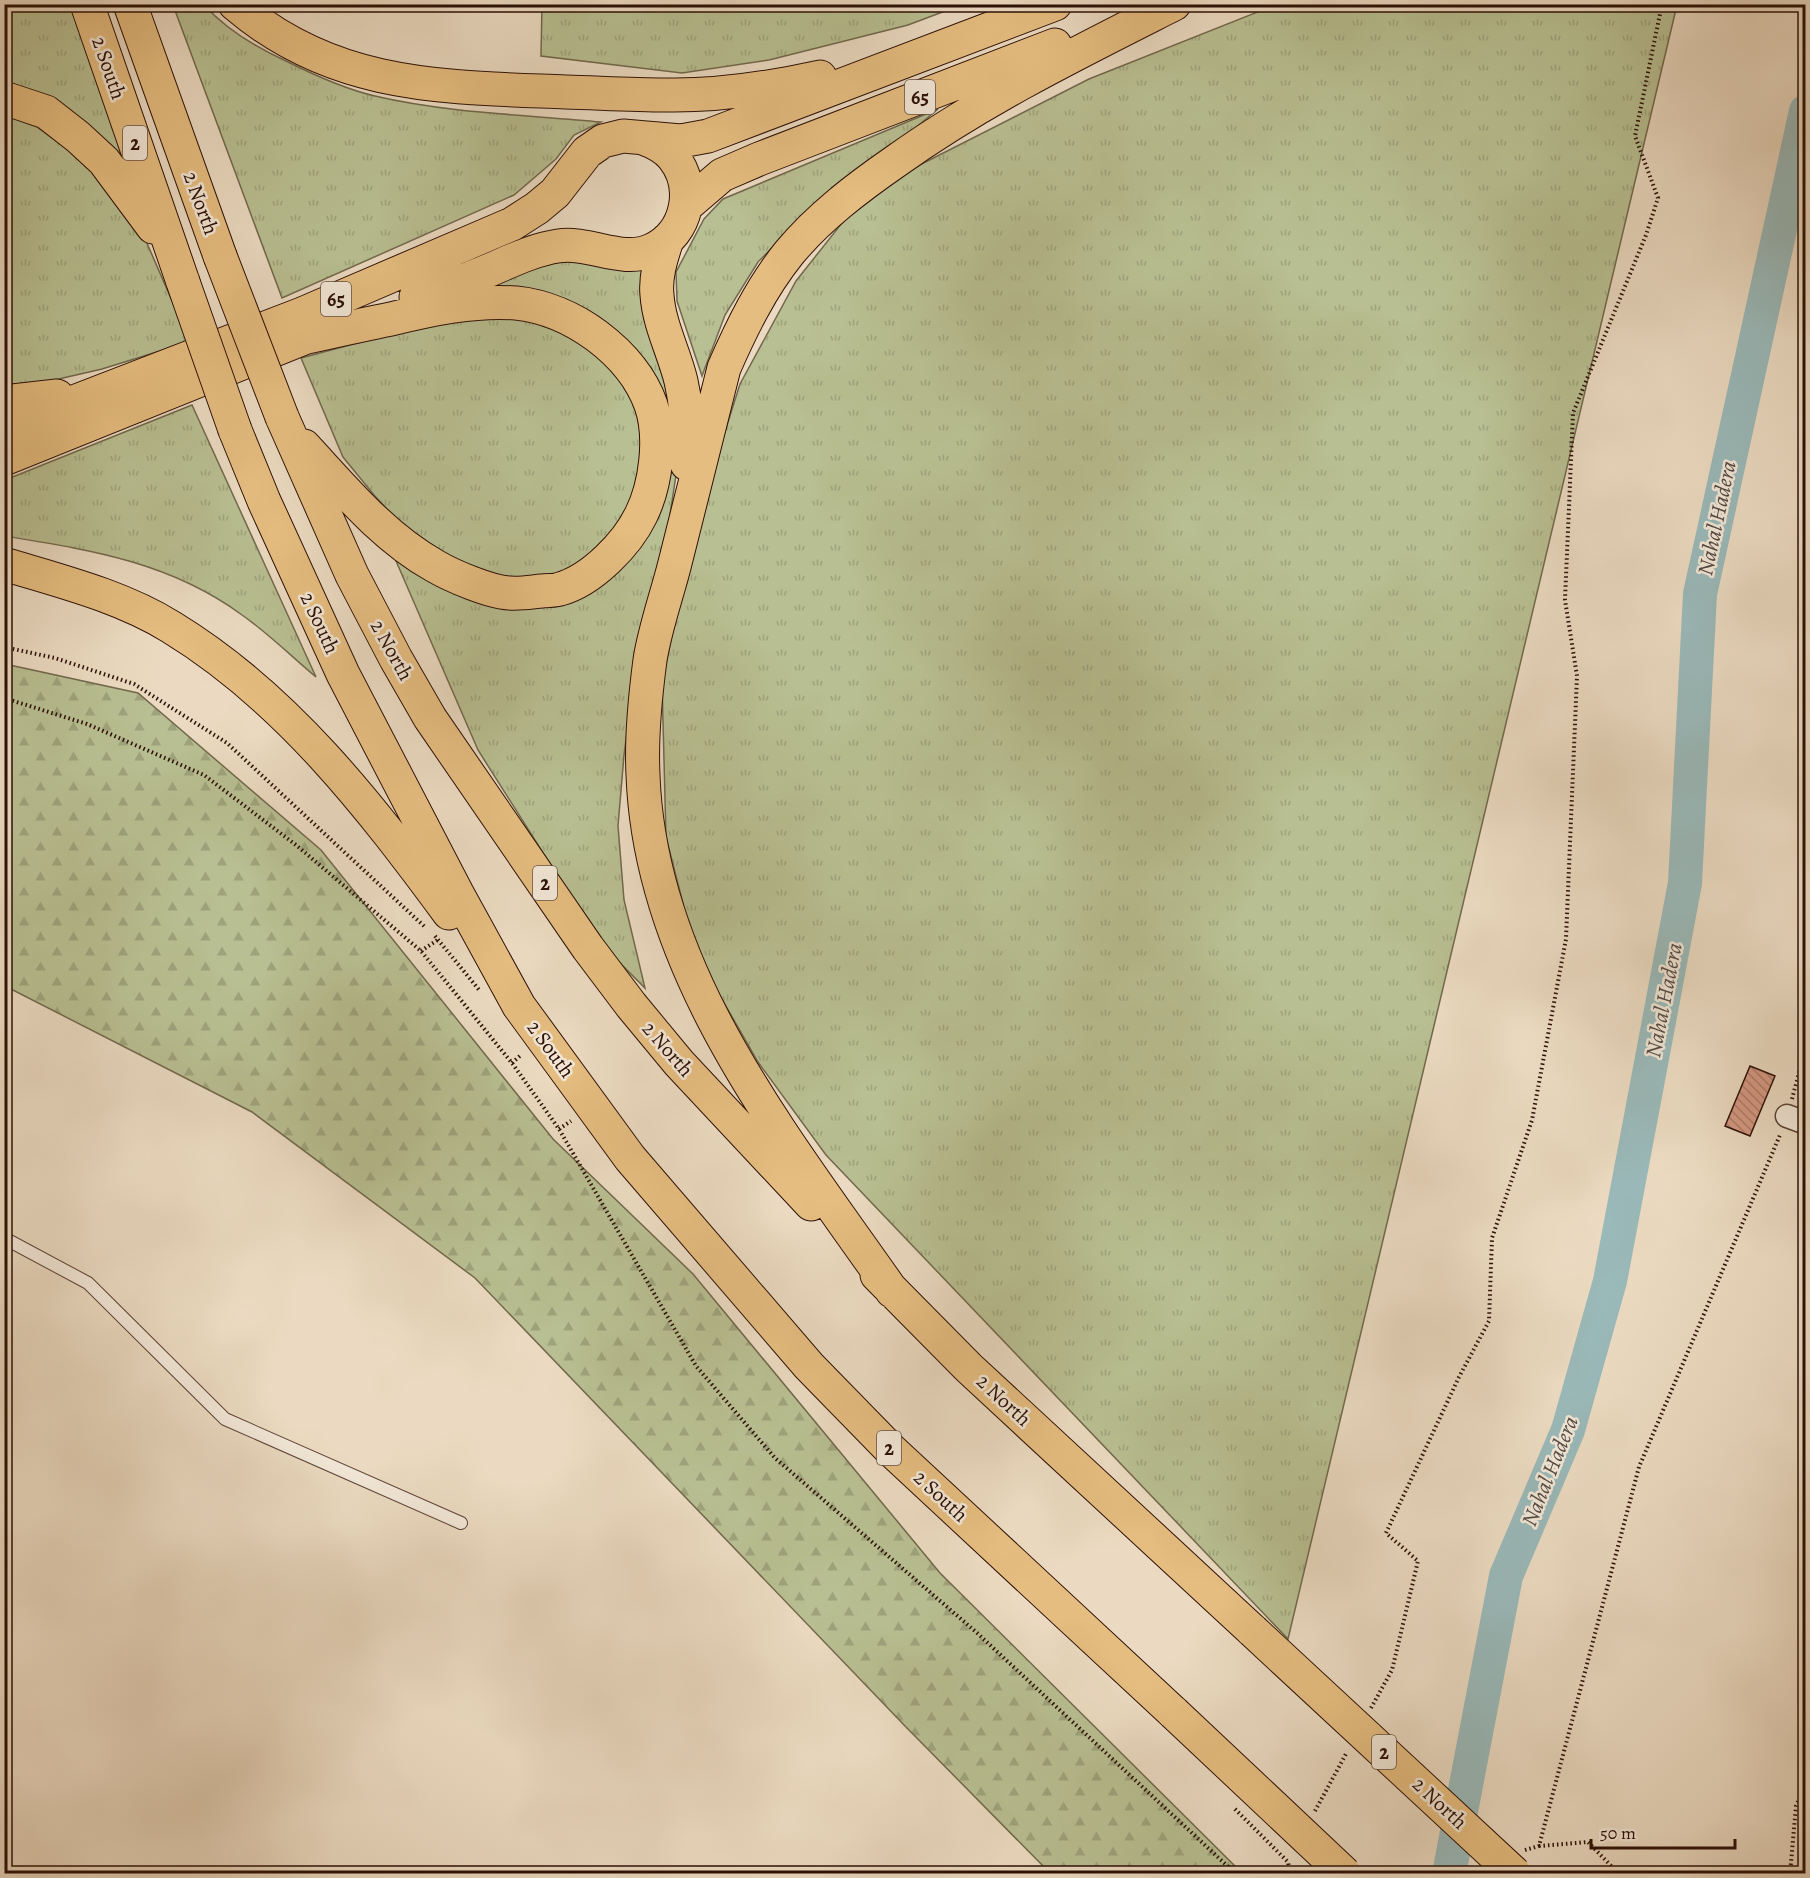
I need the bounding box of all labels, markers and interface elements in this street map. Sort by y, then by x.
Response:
street label: 2 South [85,33,133,103]
road number: 65 [905,80,935,114]
road number: 2 [123,126,147,160]
street label: 2 North [177,167,225,239]
road number: 65 [321,282,351,316]
water label: Nahal Hadera [1690,458,1744,578]
street label: 2 South [294,588,346,658]
street label: 2 North [364,615,420,685]
road number: 2 [533,866,557,900]
water label: Nahal Hadera [1638,940,1690,1060]
street label: 2 South [521,1015,581,1083]
street label: 2 North [636,1015,700,1083]
street label: 2 North [971,1367,1037,1433]
water label: Nahal Hadera [1514,1412,1586,1531]
road number: 2 [877,1431,901,1465]
street label: 2 South [908,1464,974,1528]
road number: 2 [1372,1735,1396,1769]
street label: 2 North [1407,1770,1473,1836]
scale bar [1591,1812,1735,1850]
text: 50 m [1600,1821,1636,1845]

